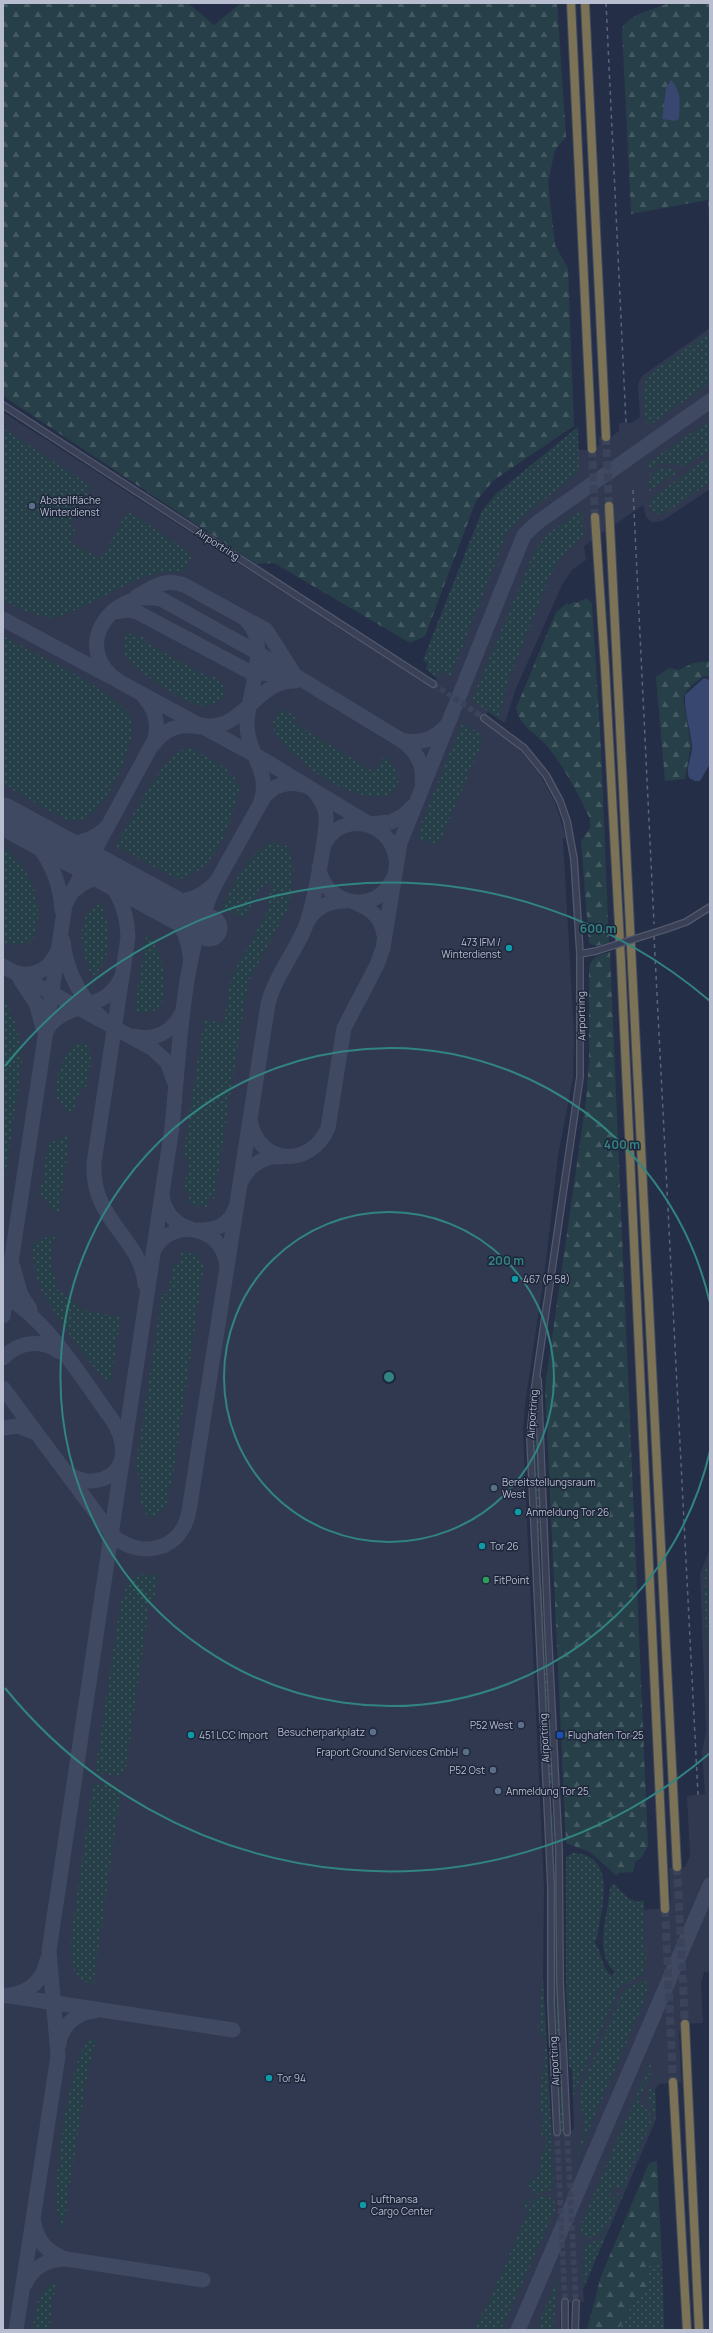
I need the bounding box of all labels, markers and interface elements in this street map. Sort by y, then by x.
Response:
place label: Abstellfläche Winterdienst [40,493,101,519]
marker: Abstellfläche Winterdienst [27,501,37,511]
street label: Airportring [193,525,243,563]
text: 600 m [580,920,616,937]
place label: 473 IFM / Winterdienst [441,935,501,961]
marker: 473 IFM / Winterdienst [504,943,514,953]
street label: Airportring [574,991,588,1041]
text: 400 m [604,1136,640,1153]
text: 200 m [488,1252,524,1269]
place label: 467 (P 58) [523,1272,570,1286]
marker: 467 (P 58) [510,1274,520,1284]
centre of rings [382,1370,396,1384]
street label: Airportring [523,1389,541,1439]
place label: Bereitstellungsraum West [502,1475,596,1501]
marker: Bereitstellungsraum West [489,1483,499,1493]
place label: Anmeldung Tor 26 [526,1505,609,1519]
marker: Anmeldung Tor 26 [513,1507,523,1517]
place label: Tor 26 [490,1539,519,1553]
marker: Tor 26 [477,1541,487,1551]
place label: FitPoint [494,1573,530,1587]
marker: FitPoint [481,1575,491,1585]
street label: Airportring [536,1713,552,1763]
place label: P52 West [470,1718,513,1732]
marker: P52 West [516,1720,526,1730]
place label: Besucherparkplatz [278,1725,365,1739]
marker: Besucherparkplatz [368,1727,378,1737]
place label: 451 LCC Import [199,1728,268,1742]
place label: Flughafen Tor 25 [568,1728,644,1742]
marker: 451 LCC Import [186,1730,196,1740]
marker: Flughafen Tor 25 [555,1730,565,1740]
place label: Fraport Ground Services GmbH [317,1745,458,1759]
marker: Fraport Ground Services GmbH [461,1747,471,1757]
place label: P52 Ost [449,1763,485,1777]
marker: P52 Ost [488,1765,498,1775]
place label: Anmeldung Tor 25 [506,1784,589,1798]
marker: Anmeldung Tor 25 [493,1786,503,1796]
street label: Airportring [546,2036,562,2086]
place label: Tor 94 [277,2071,306,2085]
marker: Tor 94 [264,2073,274,2083]
place label: Lufthansa Cargo Center [371,2192,433,2218]
marker: Lufthansa Cargo Center [358,2200,368,2210]

